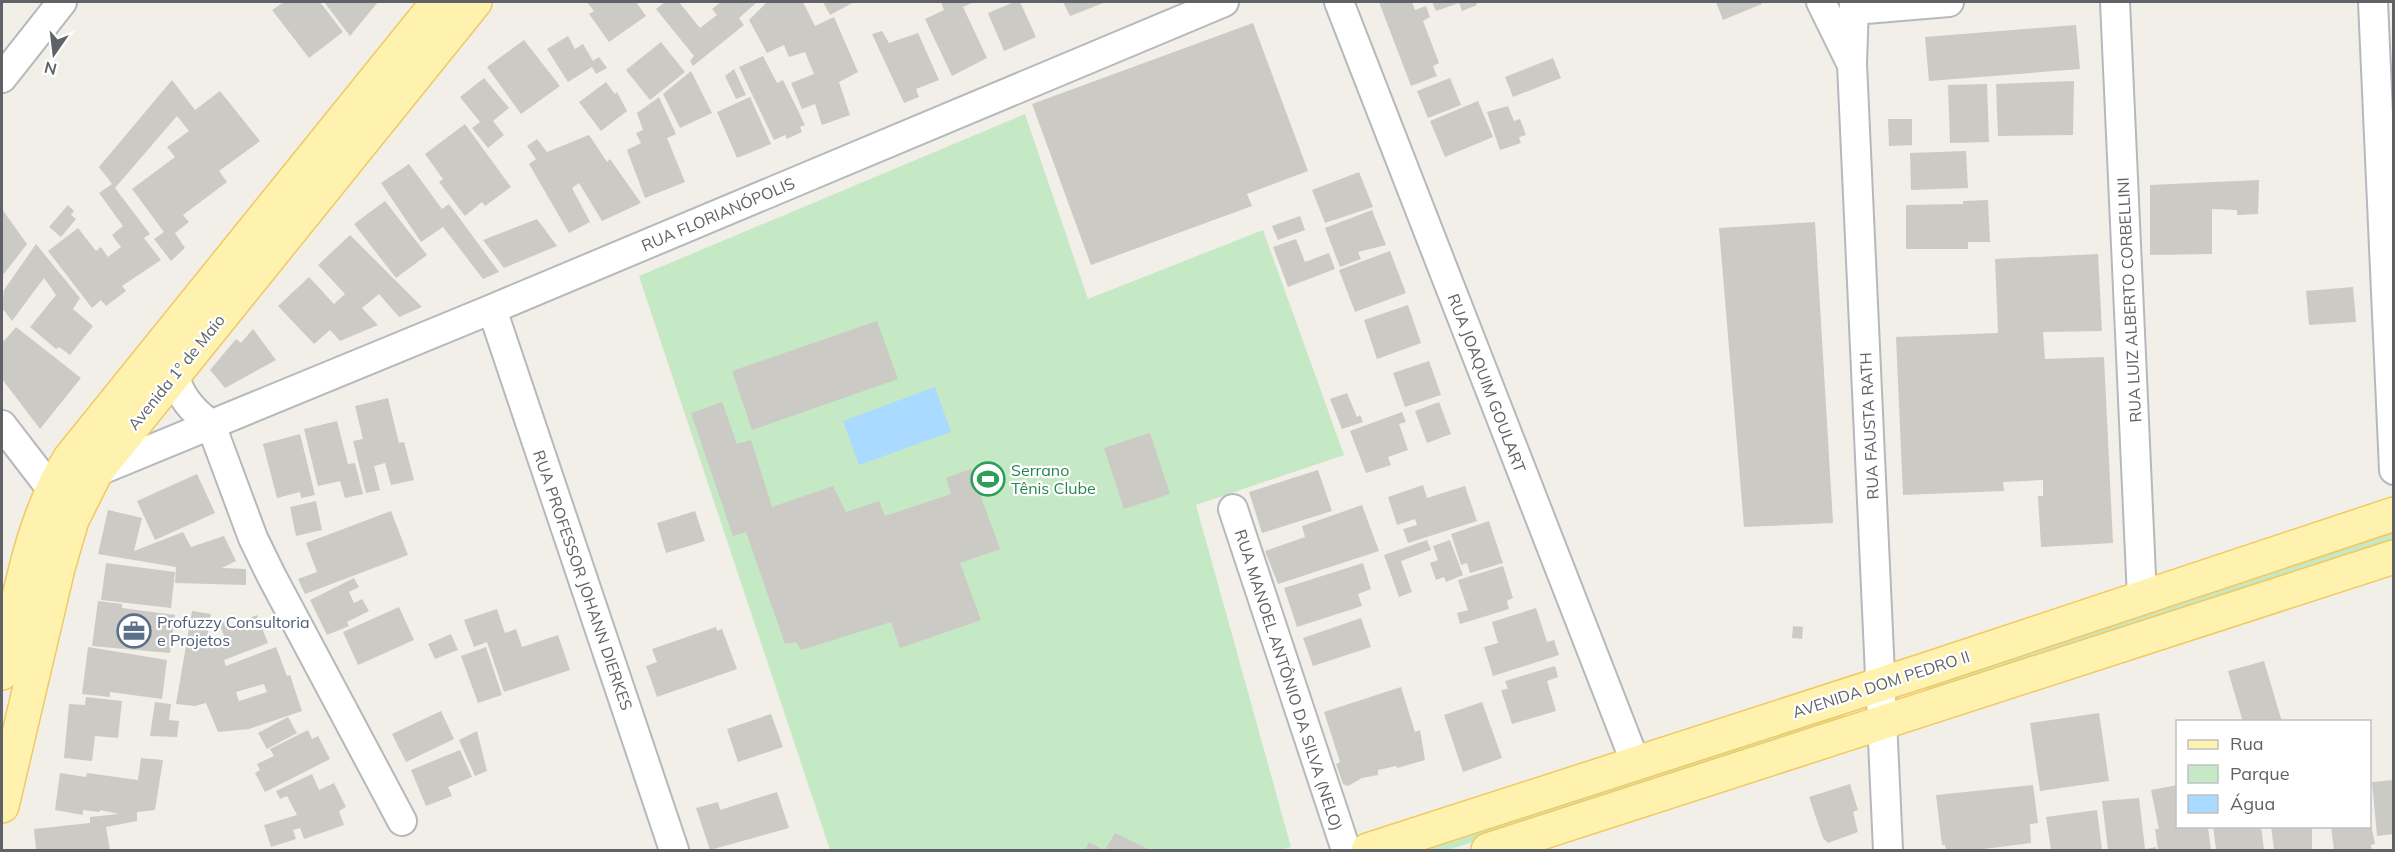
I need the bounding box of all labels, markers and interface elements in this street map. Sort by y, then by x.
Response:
north arrow [24,24,84,84]
text: N [42,57,59,80]
street label: RUA FLORIANÓPOLIS [638,173,798,255]
street label: RUA LUIZ ALBERTO CORBELLINI [2113,177,2145,423]
street label: RUA JOAQUIM GOULART [1444,291,1530,476]
street label: Avenida 1º de Maio [123,310,229,434]
street label: RUA FAUSTA RATH [1855,352,1883,500]
street label: RUA PROFESSOR JOHANN DIERKES [529,447,637,713]
place label: Serrano Tênis Clube [1011,460,1096,498]
sports icon: Serrano Tênis Clube [970,461,1006,497]
street label: RUA MANOEL ANTÔNIO DA SILVA (NELO) [1231,527,1347,833]
place label: Profuzzy Consultoria e Projetos [157,612,310,650]
office icon: Profuzzy Consultoria e Projetos [116,613,152,649]
street label: AVENIDA DOM PEDRO II [1790,646,1972,722]
legend [2176,720,2371,828]
text: Rua [2230,732,2264,755]
text: Parque [2230,762,2289,785]
text: Água [2230,792,2275,815]

